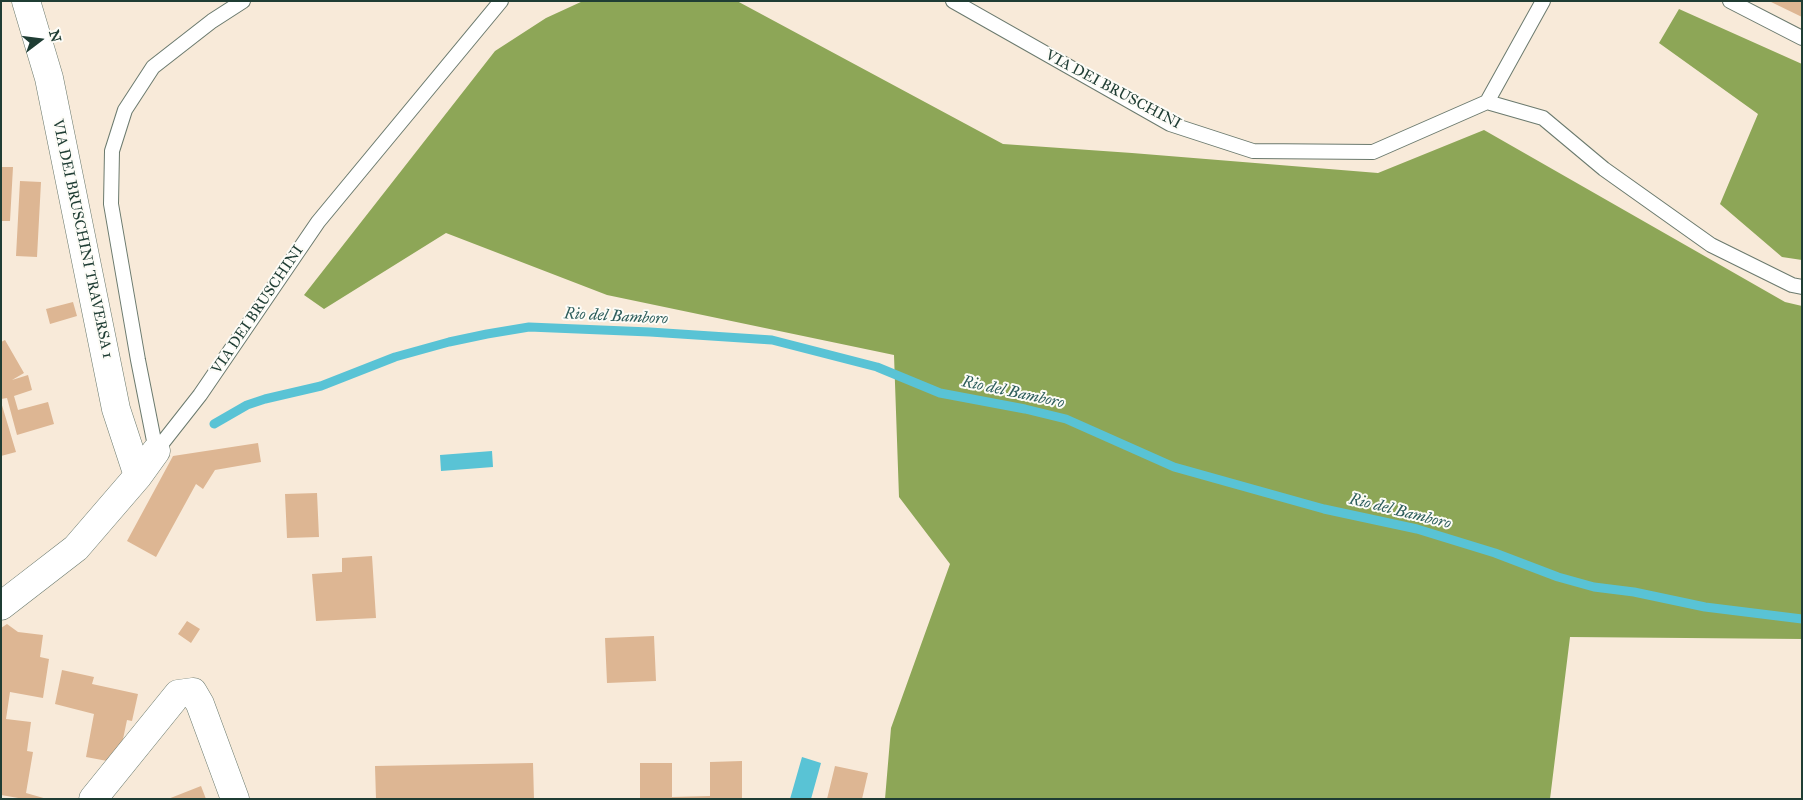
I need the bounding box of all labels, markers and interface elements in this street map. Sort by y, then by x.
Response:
north arrow [15,15,65,65]
text: N [45,28,65,44]
street label: VIA DEI BRUSCHINI [1042,47,1184,133]
street label: VIA DEI BRUSCHINI TRAVERSA 1 [48,118,116,360]
street label: VIA DEI BRUSCHINI [208,242,308,378]
water label: Rio del Bamboro [564,305,668,329]
water label: Rio del Bamboro [960,373,1066,413]
water label: Rio del Bamboro [1347,490,1453,534]

